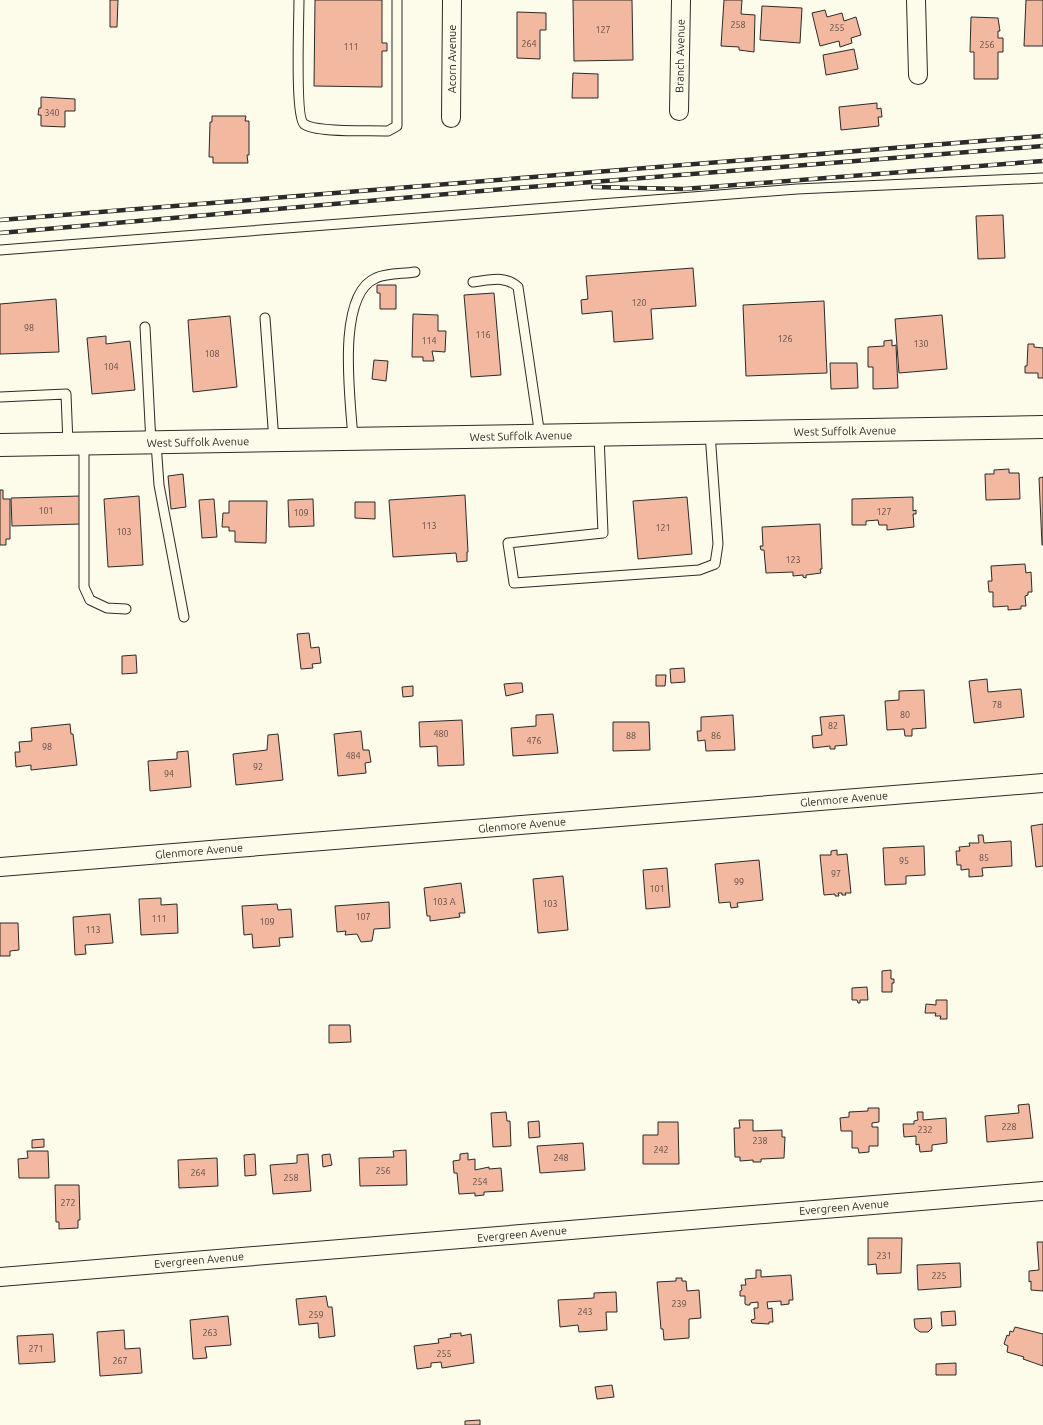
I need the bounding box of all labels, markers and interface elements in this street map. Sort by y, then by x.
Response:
street label: Branch Avenue [673,19,687,93]
house number: 258 [730,20,746,30]
house number: 255 [829,23,845,33]
street label: Acorn Avenue [446,25,458,93]
house number: 127 [595,25,611,35]
house number: 264 [521,39,537,49]
house number: 256 [979,40,995,50]
house number: 111 [343,42,359,52]
house number: 340 [44,108,60,118]
house number: 120 [631,298,647,308]
house number: 98 [24,323,34,333]
house number: 116 [475,330,491,340]
house number: 126 [777,334,793,344]
house number: 114 [421,336,437,346]
house number: 130 [913,339,929,349]
house number: 108 [204,349,220,359]
house number: 104 [103,362,119,372]
street label: West Suffolk Avenue [794,424,896,438]
street label: West Suffolk Avenue [470,429,572,443]
street label: West Suffolk Avenue [147,435,249,449]
house number: 101 [38,506,54,516]
house number: 127 [876,507,892,517]
house number: 109 [293,508,309,518]
house number: 113 [421,521,437,531]
house number: 121 [655,523,671,533]
house number: 103 [116,527,132,537]
house number: 123 [785,555,801,565]
house number: 78 [992,700,1002,710]
house number: 80 [900,710,910,720]
house number: 82 [828,721,838,731]
house number: 480 [433,729,449,739]
house number: 88 [626,731,636,741]
house number: 86 [711,731,721,741]
house number: 476 [526,736,542,746]
house number: 98 [42,742,52,752]
house number: 484 [345,751,361,761]
house number: 92 [253,762,263,772]
house number: 94 [164,769,174,779]
street label: Glenmore Avenue [800,789,888,809]
street label: Glenmore Avenue [478,815,566,835]
street label: Glenmore Avenue [155,841,243,861]
house number: 85 [979,853,989,863]
house number: 95 [899,856,909,866]
house number: 97 [831,869,841,879]
house number: 99 [734,877,744,887]
house number: 101 [649,884,665,894]
house number: 103 A [432,897,456,907]
house number: 103 [542,899,558,909]
house number: 107 [355,912,371,922]
house number: 111 [151,914,167,924]
house number: 109 [259,917,275,927]
house number: 113 [85,925,101,935]
house number: 228 [1001,1122,1017,1132]
house number: 232 [917,1125,933,1135]
house number: 238 [752,1136,768,1146]
house number: 242 [653,1145,669,1155]
house number: 248 [553,1153,569,1163]
house number: 256 [375,1166,391,1176]
house number: 264 [190,1168,206,1178]
house number: 258 [283,1173,299,1183]
house number: 254 [472,1177,488,1187]
street label: Evergreen Avenue [799,1197,889,1217]
house number: 272 [60,1198,76,1208]
street label: Evergreen Avenue [477,1224,567,1244]
street label: Evergreen Avenue [154,1250,244,1270]
house number: 231 [876,1251,892,1261]
house number: 225 [931,1271,947,1281]
house number: 239 [671,1299,687,1309]
house number: 243 [577,1307,593,1317]
house number: 259 [308,1310,324,1320]
house number: 263 [202,1328,218,1338]
house number: 271 [28,1344,44,1354]
house number: 255 [436,1349,452,1359]
house number: 267 [112,1356,128,1366]

